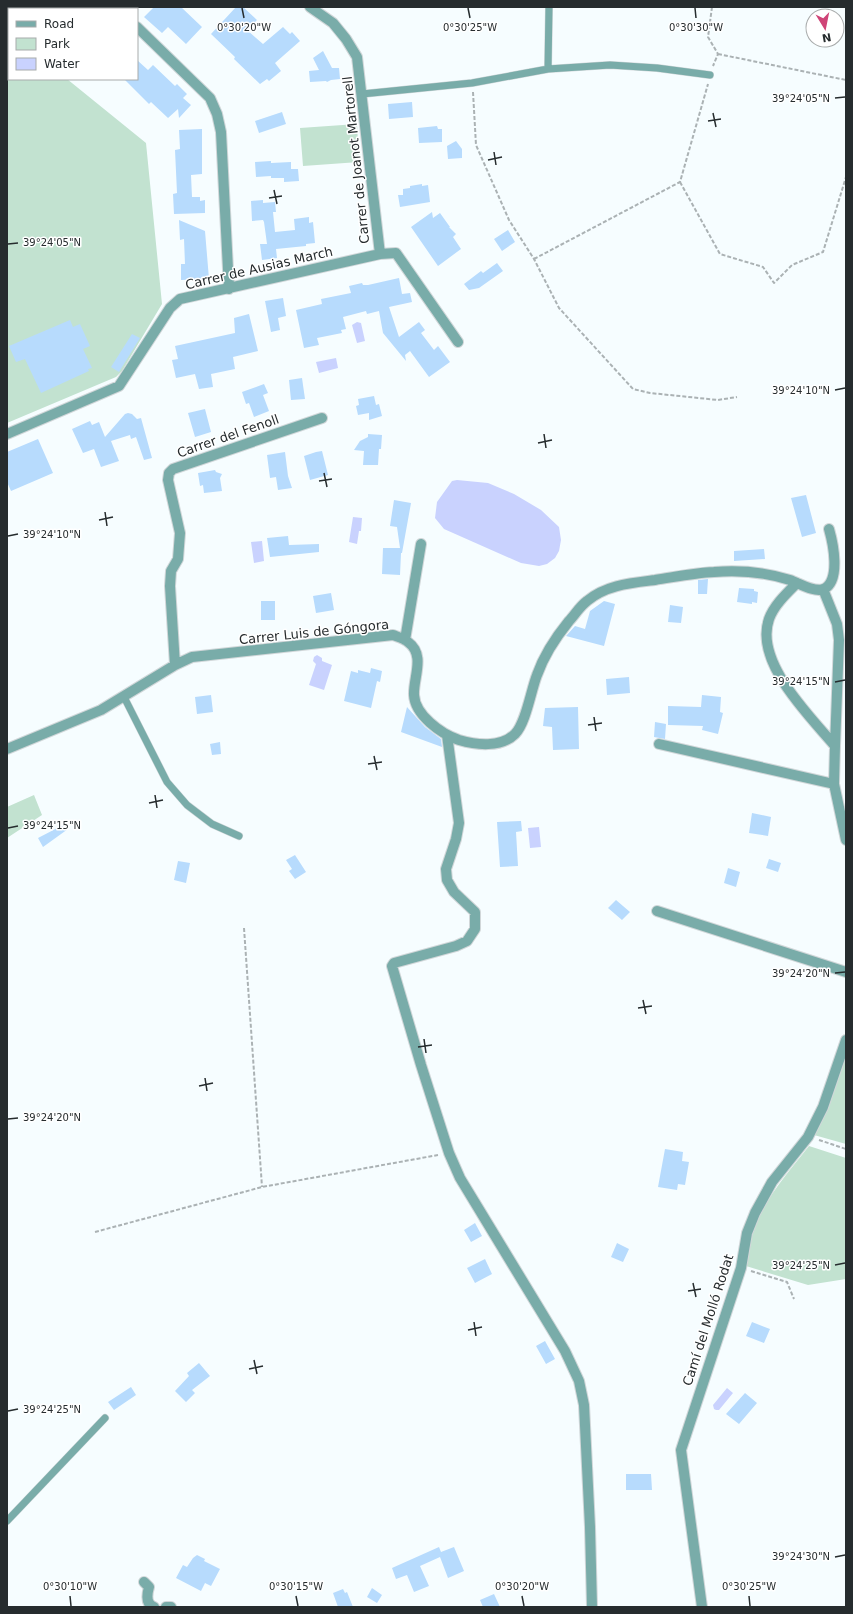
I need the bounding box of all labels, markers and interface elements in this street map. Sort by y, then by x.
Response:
legend [8,8,138,80]
north arrow [805,8,845,48]
text: Road [44,17,74,31]
text: 0°30'20"W [217,22,271,33]
text: 0°30'25"W [443,22,497,33]
text: 0°30'30"W [669,22,723,33]
text: N [821,30,832,45]
text: Park [44,37,70,51]
text: Water [44,57,80,71]
street label: Carrer de Joanot Martorell [340,76,372,244]
text: 39°24'05"N [772,93,830,104]
text: 39°24'05"N [23,237,81,248]
street label: Carrer de Ausias March [184,244,334,292]
text: 39°24'10"N [772,385,830,396]
street label: Carrer del Fenoll [175,412,281,460]
text: 39°24'10"N [23,529,81,540]
street label: Carrer Luis de Góngora [238,617,390,647]
text: 39°24'15"N [772,676,830,687]
text: 39°24'15"N [23,820,81,831]
text: 39°24'20"N [772,968,830,979]
text: 39°24'20"N [23,1112,81,1123]
street label: Camí del Molló Rodat [680,1252,736,1388]
text: 39°24'25"N [772,1260,830,1271]
text: 39°24'25"N [23,1404,81,1415]
text: 39°24'30"N [772,1551,830,1562]
text: 0°30'10"W [43,1581,97,1592]
text: 0°30'15"W [269,1581,323,1592]
text: 0°30'20"W [495,1581,549,1592]
text: 0°30'25"W [722,1581,776,1592]

